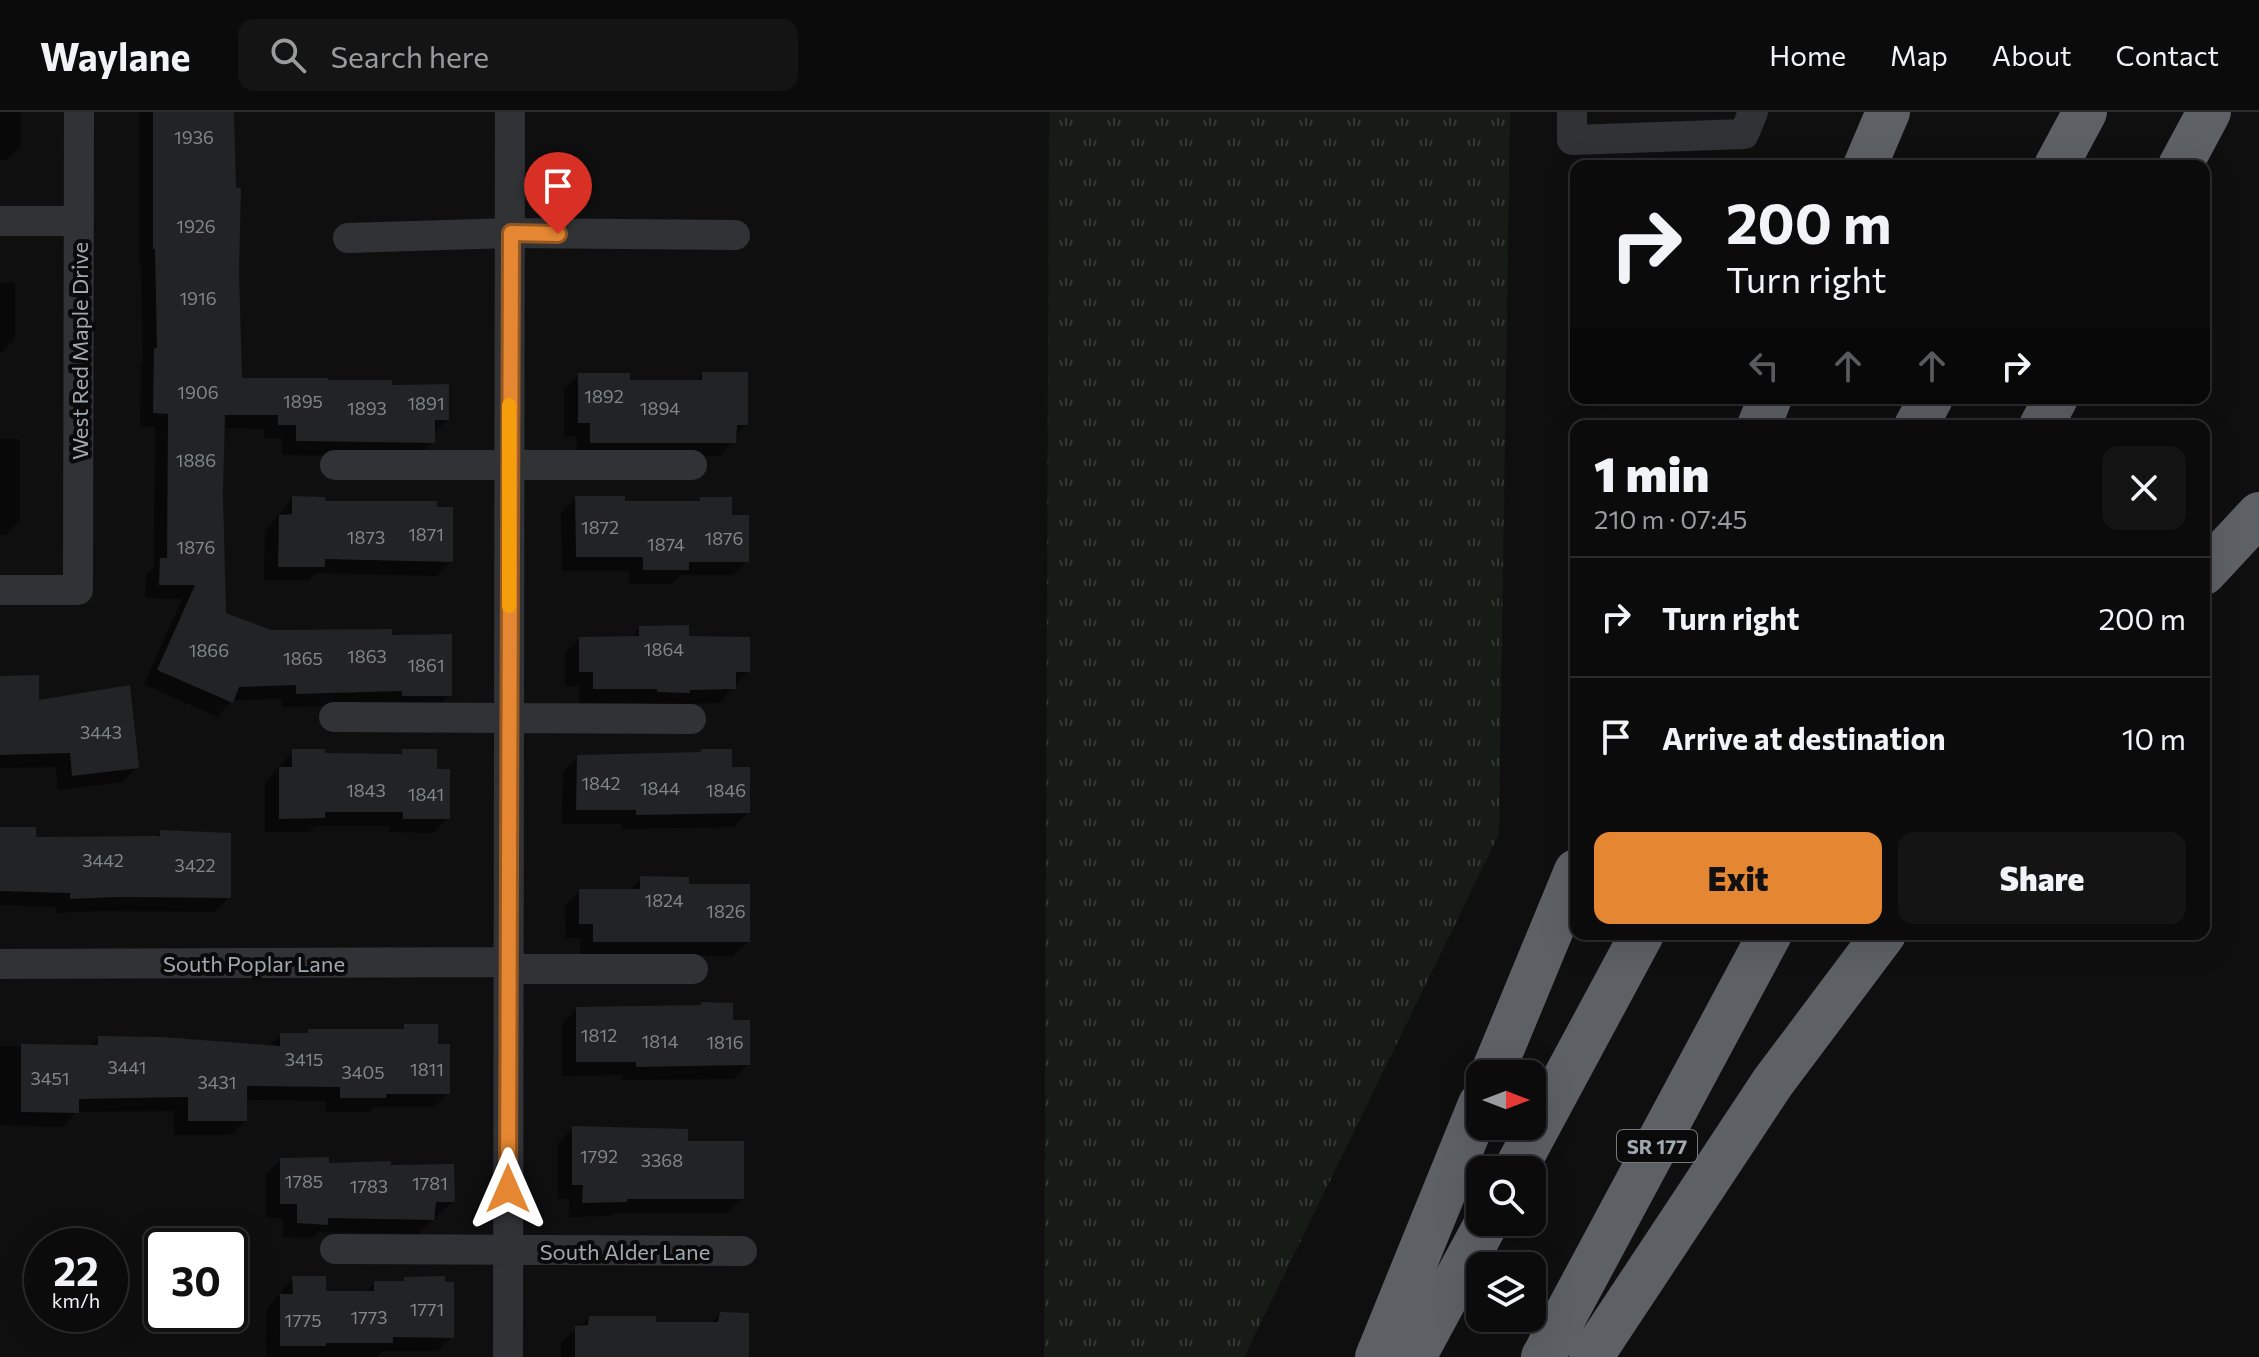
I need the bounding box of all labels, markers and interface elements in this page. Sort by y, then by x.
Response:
search box [238,19,798,91]
text: Waylane [40,32,190,79]
icon: search [266,33,310,77]
text: Search here [330,37,489,74]
text: Home [1769,38,1846,72]
text: Map [1890,38,1948,72]
text: About [1992,38,2072,72]
text: Contact [2116,38,2219,72]
house number: 1936 [174,126,214,148]
pin [524,152,592,234]
icon: arrive [536,164,580,208]
text: 200 m [1726,187,1892,256]
icon: right [1594,192,1698,296]
house number: 1926 [176,215,216,237]
street label: West Red Maple Drive [66,242,93,460]
text: Turn right [1726,256,1887,300]
house number: 1916 [179,287,217,309]
icon: left [1742,344,1786,388]
icon: ahead [1826,344,1870,388]
icon: ahead [1910,344,1954,388]
icon: right [1994,344,2038,388]
house number: 1906 [177,381,219,403]
house number: 1892 [584,385,624,407]
house number: 1895 [283,390,323,412]
house number: 1891 [407,392,445,414]
house number: 1893 [347,397,387,419]
house number: 1894 [640,397,680,419]
text: 1 min [1594,443,1709,502]
button: close [2102,446,2186,530]
house number: 1886 [176,449,216,471]
text: 210 m · 07:45 [1594,503,1748,534]
house number: 1872 [581,516,619,538]
house number: 1871 [408,523,444,545]
house number: 1873 [347,526,385,548]
house number: 1876 [705,527,743,549]
house number: 1874 [647,533,685,555]
house number: 1876 [177,536,215,558]
icon: right [1594,595,1638,639]
text: Turn right [1662,599,1799,636]
text: 200 m [2098,599,2186,636]
house number: 1864 [644,638,684,660]
house number: 1866 [189,639,229,661]
house number: 1863 [347,645,387,667]
house number: 1865 [283,647,323,669]
house number: 1861 [407,654,445,676]
icon: arrive [1594,715,1638,759]
text: Arrive at destination [1662,719,1946,756]
text: 10 m [2122,719,2186,756]
house number: 3443 [80,721,122,743]
house number: 1842 [581,772,621,794]
house number: 1844 [640,777,680,799]
house number: 1843 [346,779,386,801]
house number: 1846 [706,779,746,801]
house number: 1841 [408,783,444,805]
button: Exit [1594,832,1882,924]
button: Share [1898,832,2186,924]
house number: 3442 [82,849,124,871]
house number: 3422 [175,854,215,876]
house number: 1824 [644,889,684,911]
house number: 1826 [706,900,746,922]
street label: South Poplar Lane [163,950,345,977]
house number: 1812 [581,1024,617,1046]
house number: 1814 [641,1030,679,1052]
house number: 1816 [706,1031,744,1053]
house number: 3415 [285,1048,323,1070]
house number: 3441 [107,1056,147,1078]
house number: 1811 [410,1058,444,1080]
north arrow [1466,1060,1546,1140]
map controls [1466,1060,1546,1332]
house number: 3405 [341,1061,385,1083]
house number: 3451 [30,1067,70,1089]
house number: 3431 [197,1071,237,1093]
road number: SR 177 [1617,1130,1697,1162]
house number: 1792 [580,1145,618,1167]
position arrow [466,1147,550,1231]
house number: 3368 [641,1149,683,1171]
button: search [1466,1156,1546,1236]
house number: 1785 [285,1170,323,1192]
house number: 1781 [412,1172,448,1194]
house number: 1783 [350,1175,388,1197]
speed limit sign: 30 [144,1228,248,1332]
street label: South Alder Lane [540,1238,710,1265]
text: 22 [53,1245,99,1294]
button: layers [1466,1252,1546,1332]
text: km/h [52,1288,100,1312]
house number: 1771 [410,1298,444,1320]
house number: 1773 [351,1306,387,1328]
house number: 1775 [285,1309,322,1331]

